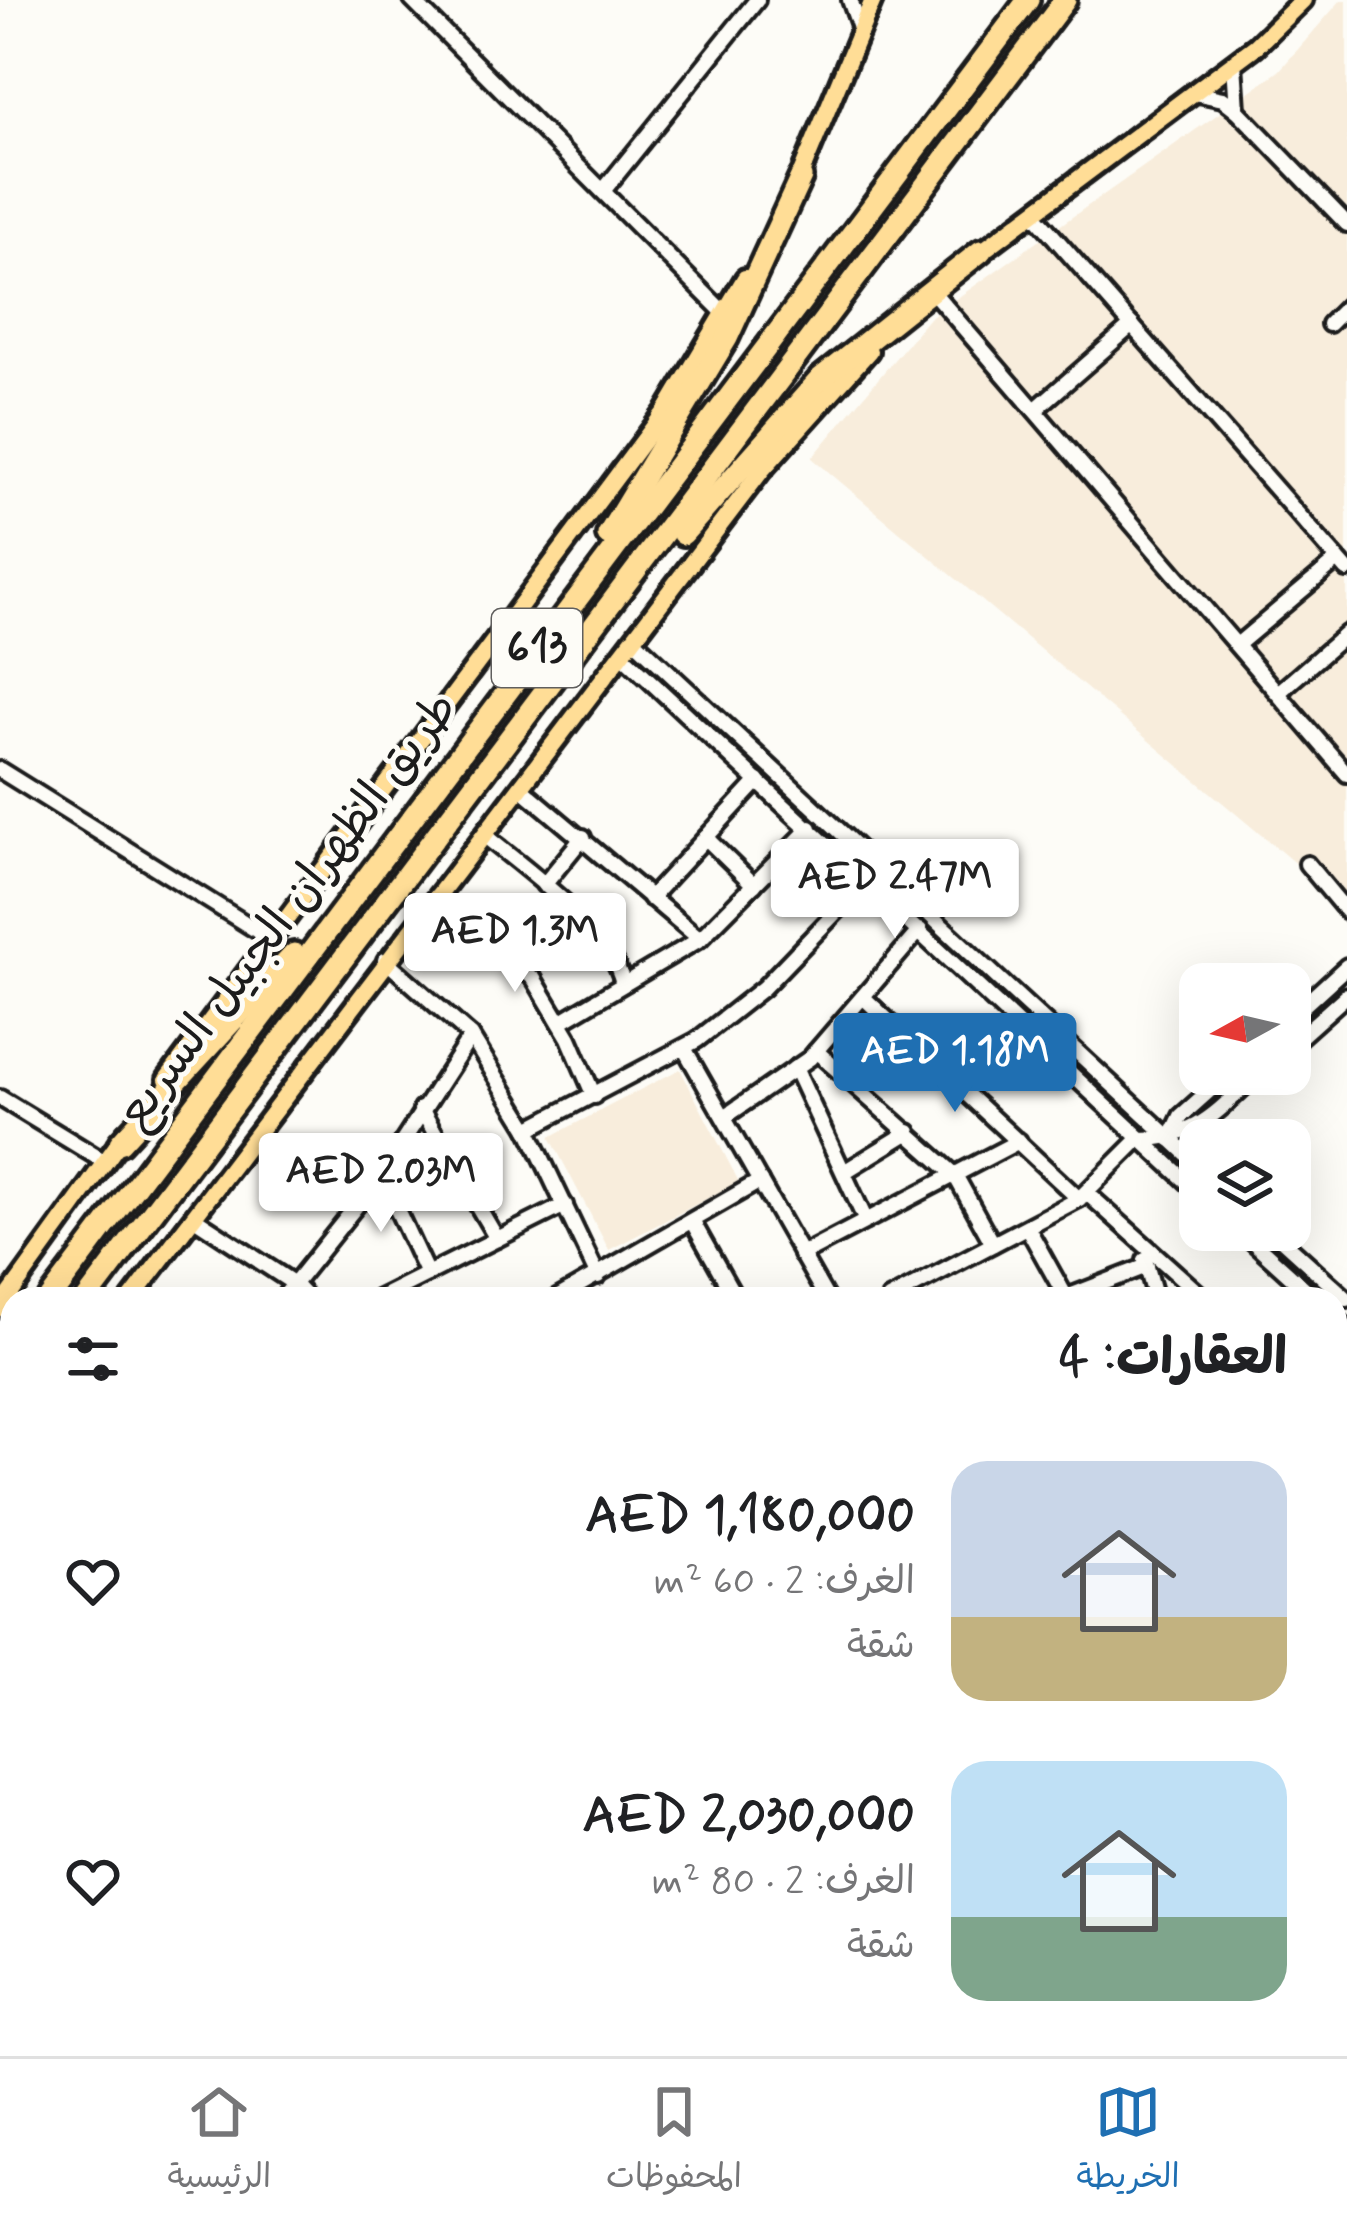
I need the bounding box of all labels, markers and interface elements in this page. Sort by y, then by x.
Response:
road number: 613 [492,609,582,687]
street label: طريق الظهران الجبيل السريع [103,679,473,1143]
pin: AED 2.47M [758,839,1032,941]
text: AED 2.47M [798,852,992,903]
pin: AED 1.3M [391,893,639,995]
text: AED 1.3M [431,906,599,957]
north arrow [1179,963,1311,1095]
map controls [1179,963,1311,1251]
pin: AED 1.18M [818,1013,1092,1115]
text: AED 1.18M [860,1026,1050,1077]
button: layers [1179,1119,1311,1251]
pin: AED 2.03M [244,1133,518,1235]
text: AED 2.03M [286,1146,476,1197]
icon: filters [60,1326,126,1392]
text: العقارات: 4 [1059,1326,1287,1392]
text: AED 1,180,000 [585,1484,915,1550]
icon: home [1047,1509,1191,1653]
icon: heart [60,1548,126,1614]
text: الغرف: 2 · 60 m² [654,1557,915,1608]
text: شقة [847,1621,915,1672]
text: AED 2,030,000 [583,1784,915,1850]
icon: home [1047,1809,1191,1953]
icon: heart [60,1848,126,1914]
text: الغرف: 2 · 80 m² [652,1857,915,1908]
text: شقة [847,1921,915,1972]
tab: الرئيسية [167,2079,271,2205]
tab: المحفوظات [606,2079,742,2205]
tab: الخريطة [1077,2079,1180,2205]

